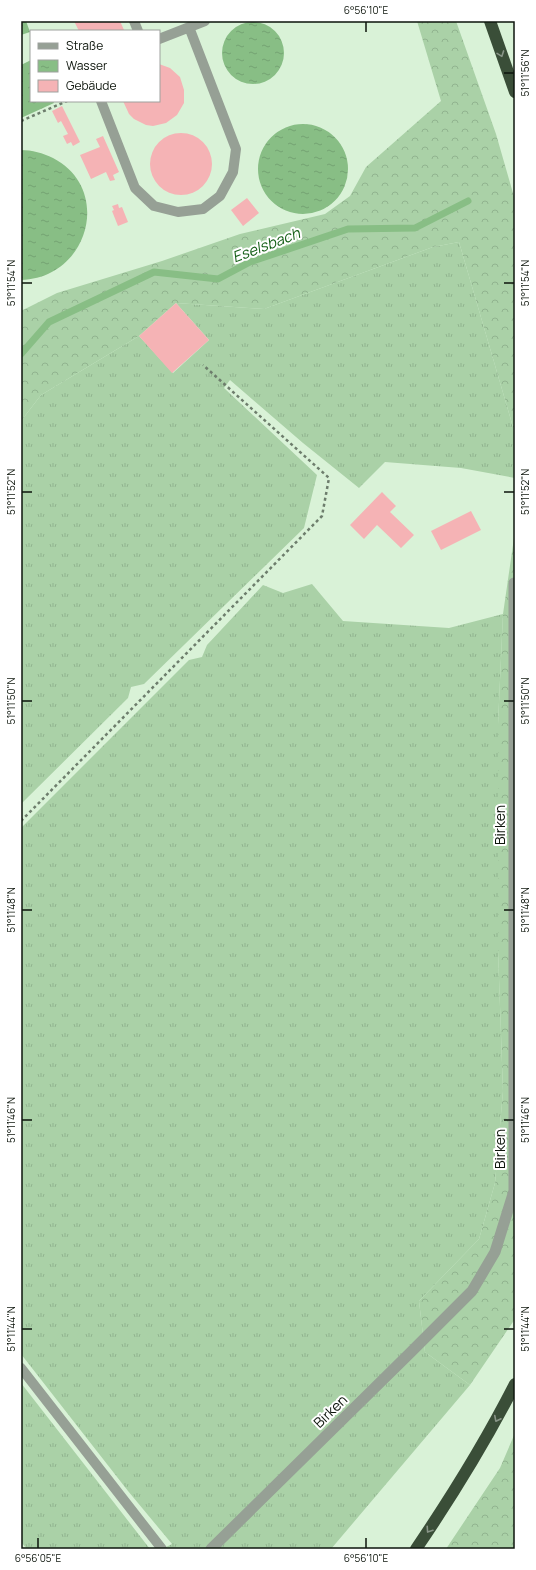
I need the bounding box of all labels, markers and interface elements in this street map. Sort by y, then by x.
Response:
text: 6°56'10"E [344,3,389,17]
legend [30,30,160,102]
text: Straße [66,37,103,54]
text: 51°11'56"N [518,49,532,96]
one-way arrow [497,50,505,57]
text: Wasser [66,57,108,74]
text: Gebäude [66,77,117,94]
water label: Eselsbach [229,222,304,268]
text: 51°11'54"N [4,260,18,306]
text: 51°11'54"N [518,260,532,306]
text: 51°11'52"N [4,469,18,515]
text: 51°11'52"N [518,469,532,515]
text: 51°11'50"N [4,677,18,724]
text: 51°11'50"N [518,677,532,724]
street label: Birken [490,805,509,845]
text: 51°11'48"N [4,887,18,933]
text: 51°11'48"N [518,887,532,933]
text: 51°11'46"N [4,1097,18,1143]
text: 51°11'46"N [518,1097,532,1143]
street label: Birken [490,1129,509,1169]
text: 51°11'44"N [4,1306,18,1352]
text: 51°11'44"N [518,1306,532,1352]
street label: Birken [309,1390,351,1432]
one-way arrow [494,1415,502,1422]
one-way arrow [427,1525,434,1532]
text: 6°56'05"E [15,1551,61,1565]
text: 6°56'10"E [344,1551,389,1565]

